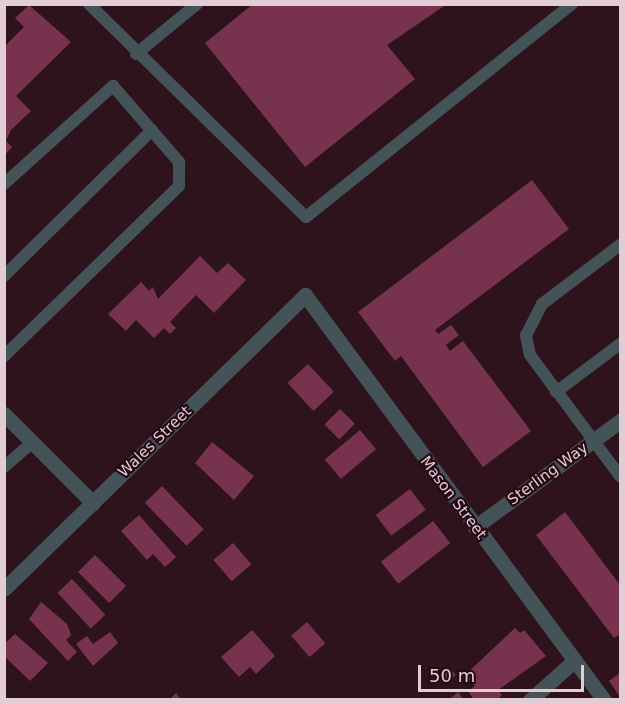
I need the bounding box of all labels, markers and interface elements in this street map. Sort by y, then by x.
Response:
street label: Wales Street [115,403,195,481]
street label: Sterling Way [504,439,592,509]
street label: Mason Street [416,453,490,543]
scale bar [421,653,588,691]
text: 50 m [429,665,475,686]

